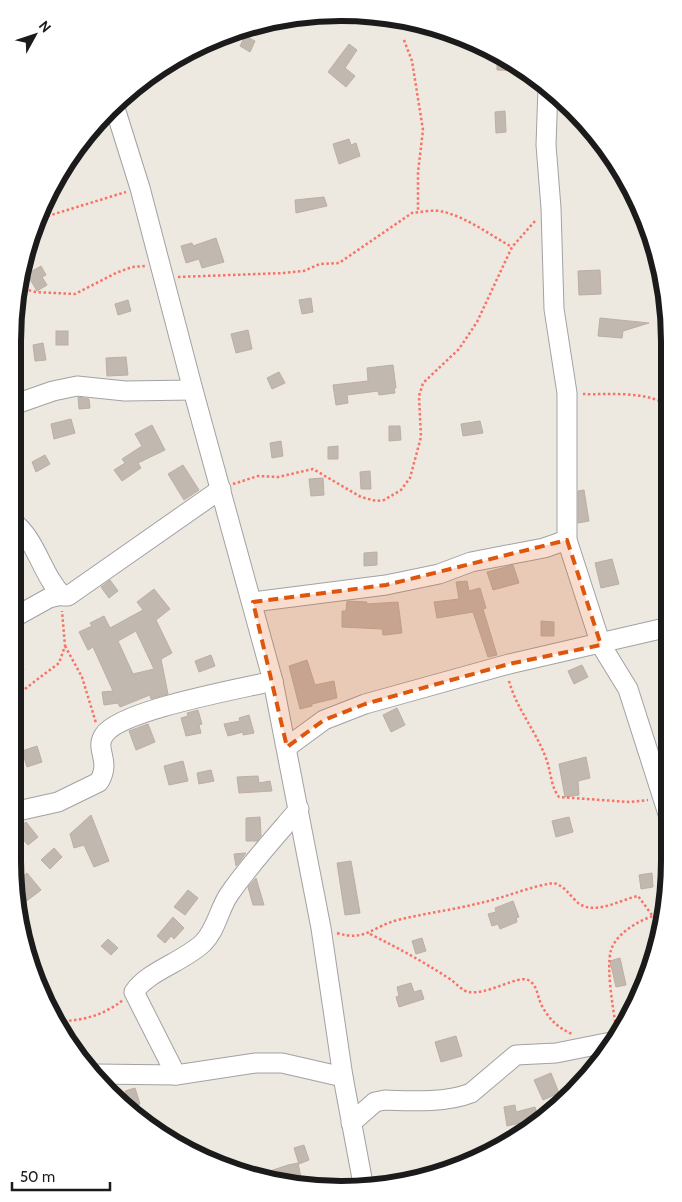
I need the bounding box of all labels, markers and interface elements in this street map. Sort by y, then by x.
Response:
north arrow [10,10,60,60]
text: N [35,17,55,36]
scale bar [12,1160,110,1192]
text: 50 m [20,1168,55,1186]

